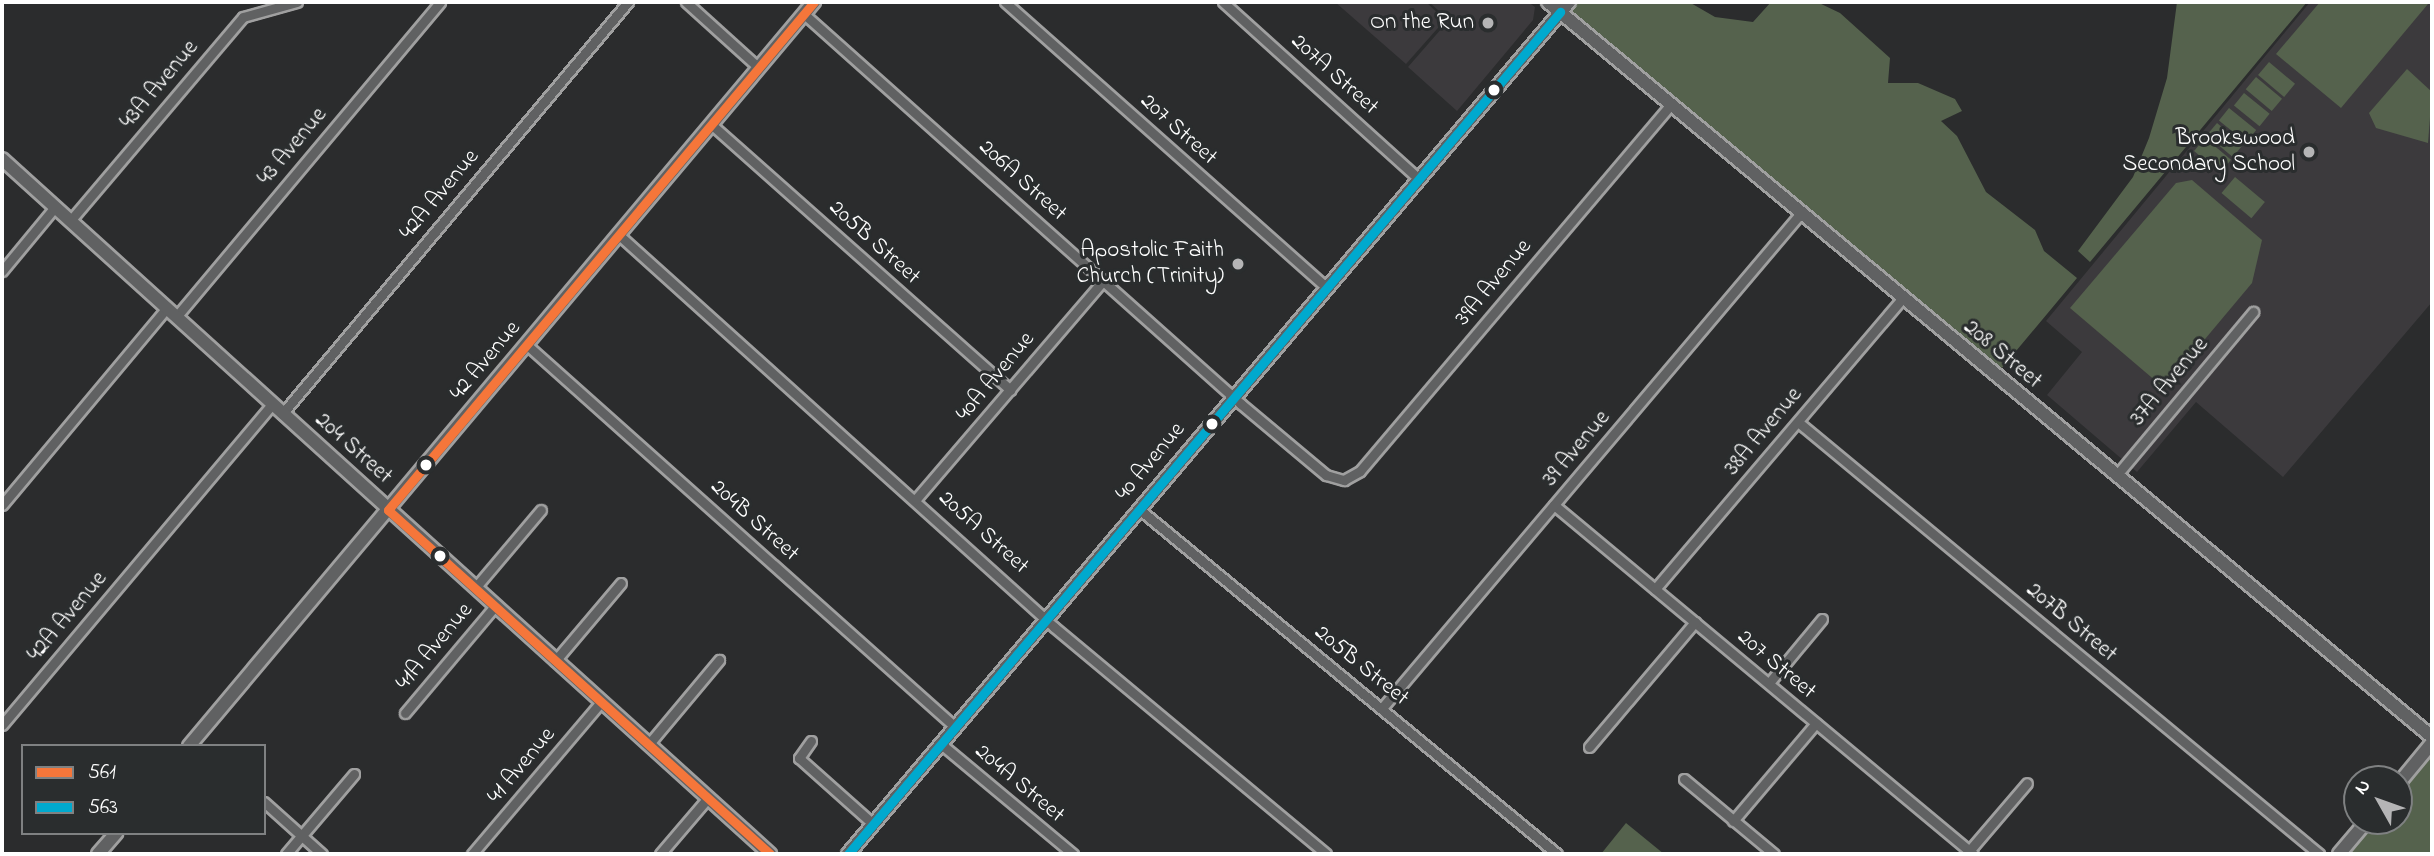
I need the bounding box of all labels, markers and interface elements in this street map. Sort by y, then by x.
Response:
place label: On the Run [1370,9,1474,37]
marker: On the Run [1480,15,1496,31]
street label: 207A Street [1284,28,1384,122]
street label: 43A Avenue [115,35,205,135]
unlabelled marker [1487,83,1501,97]
street label: 207 Street [1134,88,1222,172]
street label: 43 Avenue [252,102,334,192]
place label: Brookswood Secondary School [2122,125,2295,179]
street label: 206A Street [972,134,1072,228]
street label: 42A Avenue [394,144,486,246]
marker: Brookswood Secondary School [2301,144,2317,160]
street label: 205B Street [823,195,925,291]
street label: 39A Avenue [1450,234,1538,332]
place label: Apostolic Faith Church (Trinity) [1076,237,1224,291]
marker: Apostolic Faith Church (Trinity) [1230,256,1246,272]
street label: 208 Street [1957,314,2047,396]
street label: 42 Avenue [445,316,527,406]
street label: 40A Avenue [951,327,1041,427]
street label: 37A Avenue [2125,332,2215,432]
street label: 38A Avenue [1719,382,1809,482]
street label: 39 Avenue [1537,405,1617,493]
street label: 204 Street [309,407,397,491]
street label: 40 Avenue [1110,417,1192,507]
unlabelled marker [1205,417,1219,431]
unlabelled marker [419,458,433,472]
street label: 204B Street [704,474,804,568]
street label: 205A Street [932,485,1034,581]
unlabelled marker [433,549,447,563]
street label: 42A Avenue [22,566,114,668]
street label: 207B Street [2020,577,2122,669]
street label: 41A Avenue [391,598,479,696]
street label: 205B Street [1308,619,1414,713]
street label: 207 Street [1731,624,1821,706]
street label: 41 Avenue [482,722,562,810]
street label: 204A Street [968,738,1070,830]
legend [21,744,266,835]
text: 561 [88,758,116,788]
north arrow [2343,765,2413,835]
text: N [2349,774,2378,801]
text: 563 [88,793,118,823]

